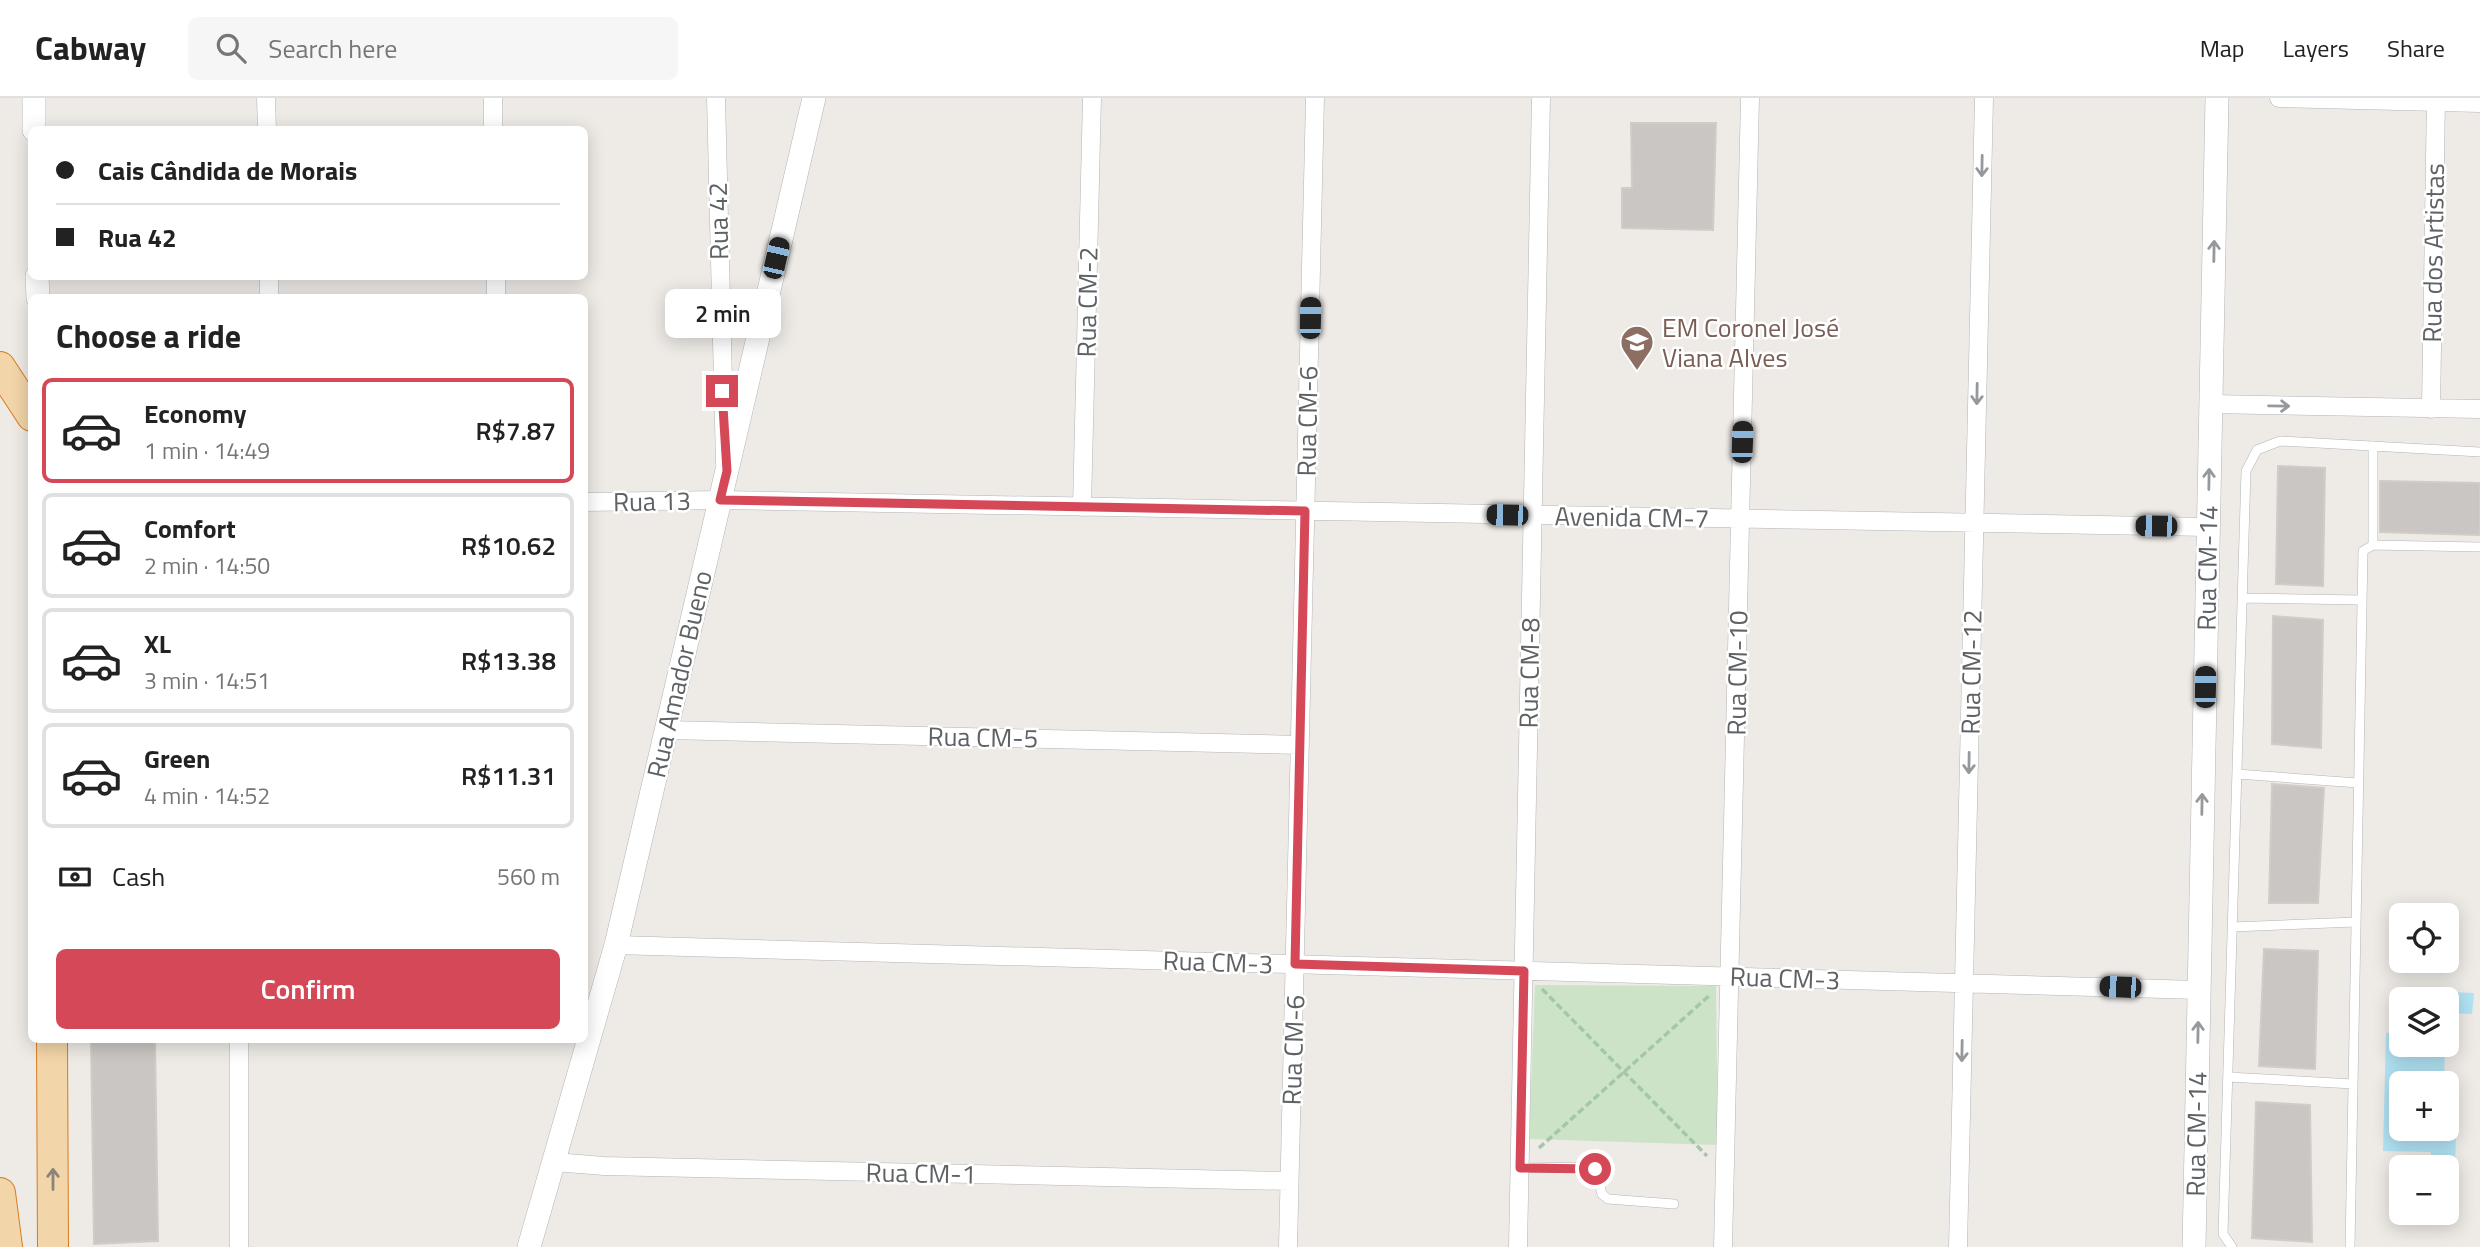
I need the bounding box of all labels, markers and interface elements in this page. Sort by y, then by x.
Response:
search box [188,17,678,80]
text: Cabway [35,23,146,73]
icon: search [212,29,250,67]
text: Search here [268,29,397,68]
text: Map [2200,30,2245,66]
text: Layers [2283,30,2349,66]
text: Share [2387,30,2445,66]
text: Cais Cândida de Morais [98,151,357,190]
one-way arrow [1975,154,1989,177]
street label: Rua dos Artistas [2412,163,2454,343]
street label: Rua 42 [698,182,738,260]
text: Rua 42 [98,218,177,257]
car [762,235,791,281]
one-way arrow [2207,240,2221,263]
street label: Rua CM-2 [1067,246,1107,358]
callout: 2 min [664,289,780,338]
text: 2 min [695,296,751,331]
car [1300,297,1321,339]
place label: EM Coronel José Viana Alves [1662,308,1839,377]
text: Choose a ride [56,312,241,360]
school or university icon: EM Coronel José Viana Alves [1618,323,1656,372]
street label: Rua CM-6 [1287,365,1327,477]
route end [706,375,738,407]
one-way arrow [1970,382,1984,405]
text: Economy [144,394,246,433]
icon: car [60,399,123,462]
one-way arrow [2267,399,2290,412]
text: R$7.87 [475,411,556,450]
car [1731,421,1754,463]
text: 1 min · 14:49 [144,433,270,468]
one-way arrow [2202,468,2216,491]
street label: Rua 13 [613,481,691,521]
street label: Avenida CM-7 [1554,496,1710,538]
car [1486,504,1529,526]
street label: Rua CM-14 [2186,505,2228,631]
text: Comfort [144,509,236,548]
icon: car [60,514,123,577]
car [2135,515,2178,537]
text: R$10.62 [461,526,556,565]
text: 2 min · 14:50 [144,548,270,583]
street label: Rua Amador Bueno [636,567,722,781]
street label: Rua CM-12 [1950,609,1992,735]
street label: Rua CM-10 [1716,610,1758,736]
street label: Rua CM-8 [1509,617,1549,729]
text: XL [144,624,171,663]
icon: car [60,629,123,692]
text: R$13.38 [461,641,556,680]
text: 3 min · 14:51 [144,663,270,698]
car [2195,666,2216,708]
street label: Rua CM-5 [927,717,1039,757]
text: Green [144,739,210,778]
icon: car [60,744,123,807]
one-way arrow [1962,751,1975,774]
text: R$11.31 [461,756,556,795]
text: 4 min · 14:52 [144,778,270,813]
one-way arrow [2195,793,2209,816]
text: Cash [112,857,165,896]
icon: cash [56,858,94,896]
text: 560 m [497,859,560,894]
map controls [2389,903,2459,1225]
button: locate [2389,903,2459,973]
street label: Rua CM-3 [1162,941,1274,983]
button: Confirm [56,949,560,1029]
street label: Rua CM-3 [1729,957,1841,999]
car [2099,976,2142,998]
button: layers [2389,987,2459,1057]
street label: Rua CM-6 [1272,994,1314,1106]
one-way arrow [2191,1021,2205,1044]
one-way arrow [1956,1039,1969,1062]
street label: Rua CM-14 [2175,1071,2217,1197]
button: + [2389,1071,2459,1141]
street label: Rua CM-1 [865,1153,977,1193]
route start [1579,1153,1611,1185]
button: − [2389,1155,2459,1225]
one-way arrow [46,1168,60,1191]

